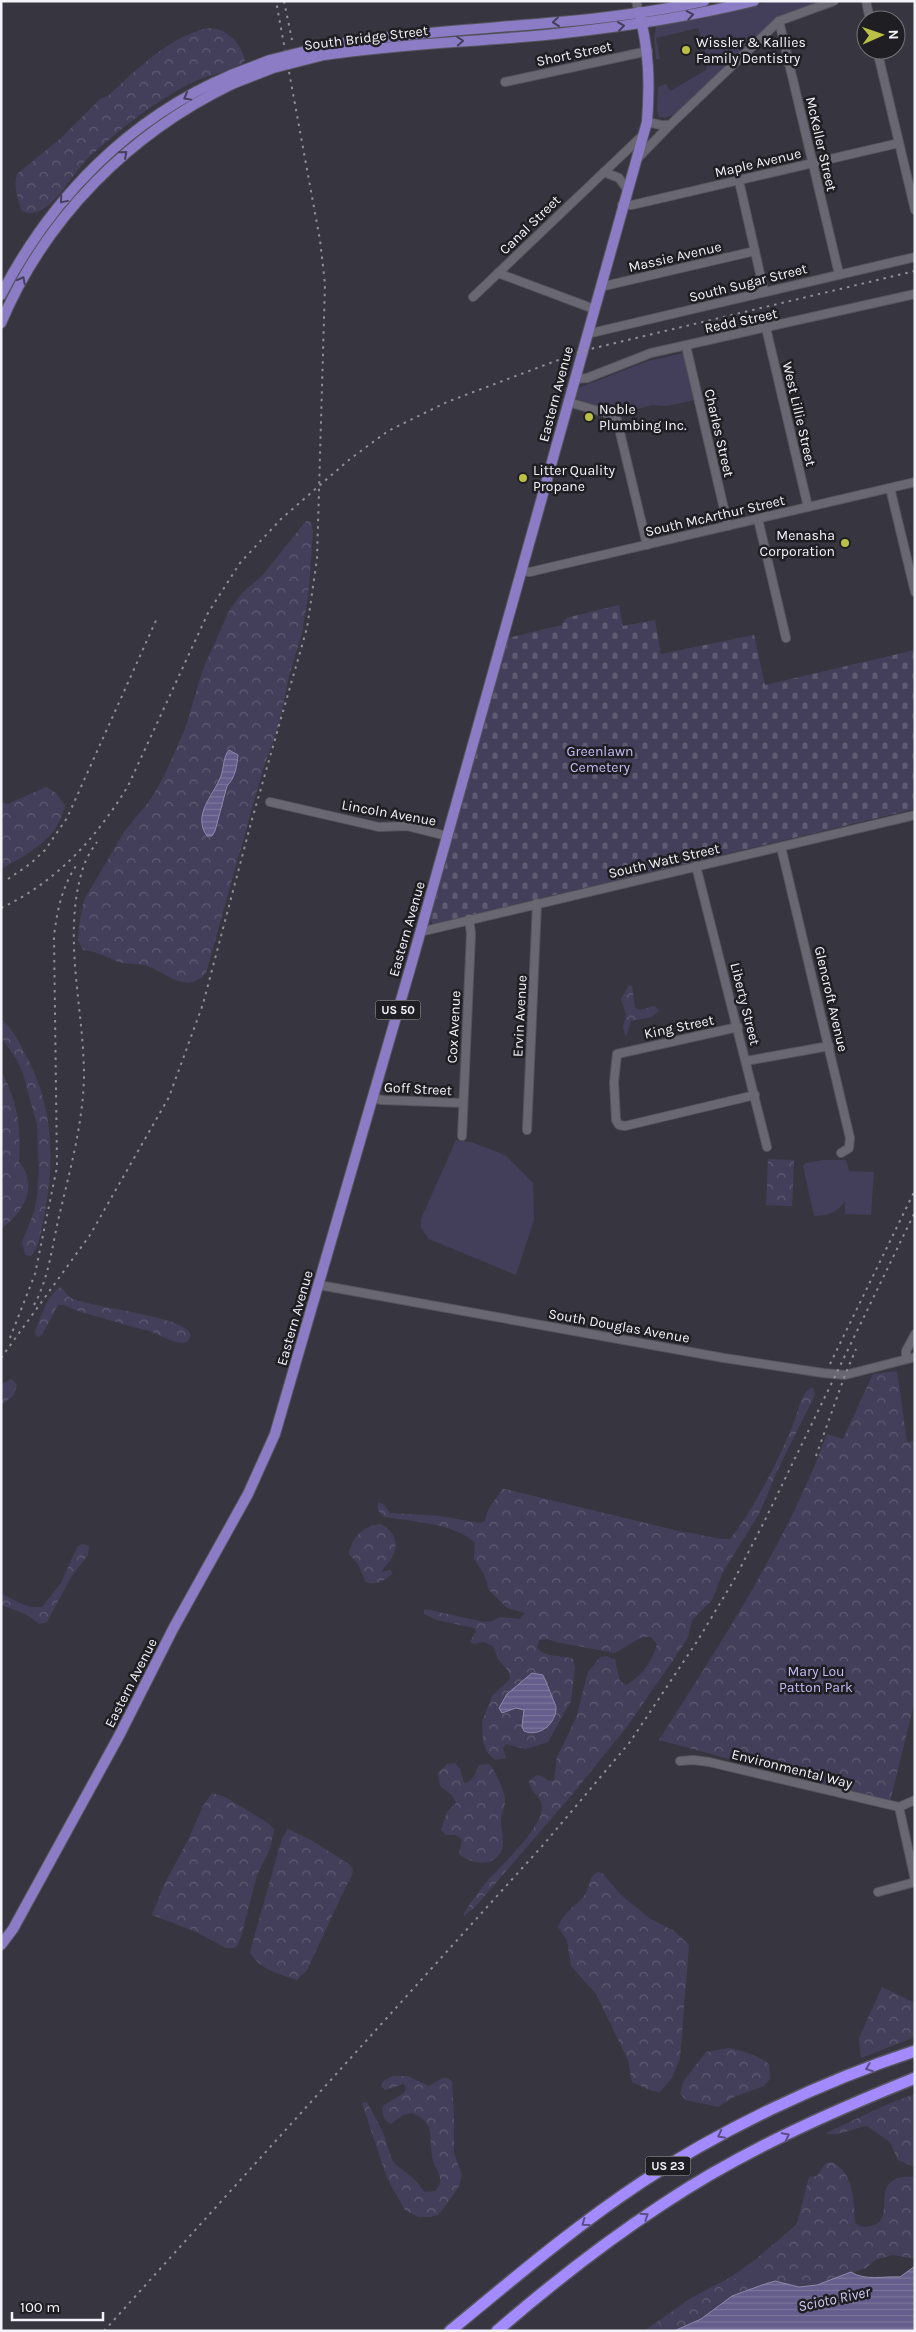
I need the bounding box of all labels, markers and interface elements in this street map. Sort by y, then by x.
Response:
one-way arrow [685,10,694,20]
north arrow [856,10,906,60]
one-way arrow [551,16,559,27]
one-way arrow [618,21,626,32]
street label: South Bridge Street [303,22,429,54]
text: N [885,29,902,40]
place label: Wissler & Kallies Family Dentistry [696,34,806,67]
one-way arrow [456,36,464,47]
street label: Short Street [535,38,613,70]
marker: Wissler & Kallies Family Dentistry [680,44,692,56]
one-way arrow [184,91,193,101]
street label: McKeller Street [802,95,840,193]
street label: Maple Avenue [713,145,803,181]
one-way arrow [118,151,127,160]
street label: Canal Street [496,192,564,258]
one-way arrow [60,194,68,203]
street label: Massie Avenue [627,238,723,276]
street label: South Sugar Street [687,260,809,306]
one-way arrow [16,276,26,285]
street label: Redd Street [703,305,779,337]
street label: Eastern Avenue [535,344,577,444]
street label: West Lillie Street [779,360,819,468]
street label: Charles Street [701,387,737,479]
place label: Noble Plumbing Inc. [599,401,687,434]
marker: Noble Plumbing Inc. [583,411,595,423]
place label: Litter Quality Propane [533,462,615,495]
marker: Litter Quality Propane [517,472,529,484]
street label: South McArthur Street [644,492,786,540]
place label: Menasha Corporation [760,527,835,560]
marker: Menasha Corporation [839,537,851,549]
park label: Greenlawn Cemetery [566,743,634,776]
street label: Lincoln Avenue [340,796,438,830]
street label: South Watt Street [607,840,721,882]
street label: Eastern Avenue [385,879,429,979]
street label: Glencroft Avenue [811,944,851,1054]
street label: Liberty Street [726,961,764,1047]
street label: Ervin Avenue [509,975,531,1057]
street label: Cox Avenue [444,990,464,1064]
road number: US 50 [376,1000,420,1020]
street label: King Street [643,1011,715,1043]
street label: Goff Street [384,1079,452,1099]
street label: Eastern Avenue [273,1268,317,1368]
street label: South Douglas Avenue [547,1305,691,1347]
street label: Eastern Avenue [101,1635,161,1731]
park label: Mary Lou Patton Park [779,1663,853,1696]
street label: Environmental Way [730,1746,855,1792]
one-way arrow [865,2062,874,2072]
one-way arrow [718,2129,727,2139]
one-way arrow [781,2131,790,2142]
road number: US 23 [646,2156,690,2176]
one-way arrow [639,2213,649,2222]
one-way arrow [581,2217,591,2226]
water label: Scioto River [796,2282,873,2315]
scale bar [12,2290,104,2322]
text: 100 m [20,2298,60,2316]

